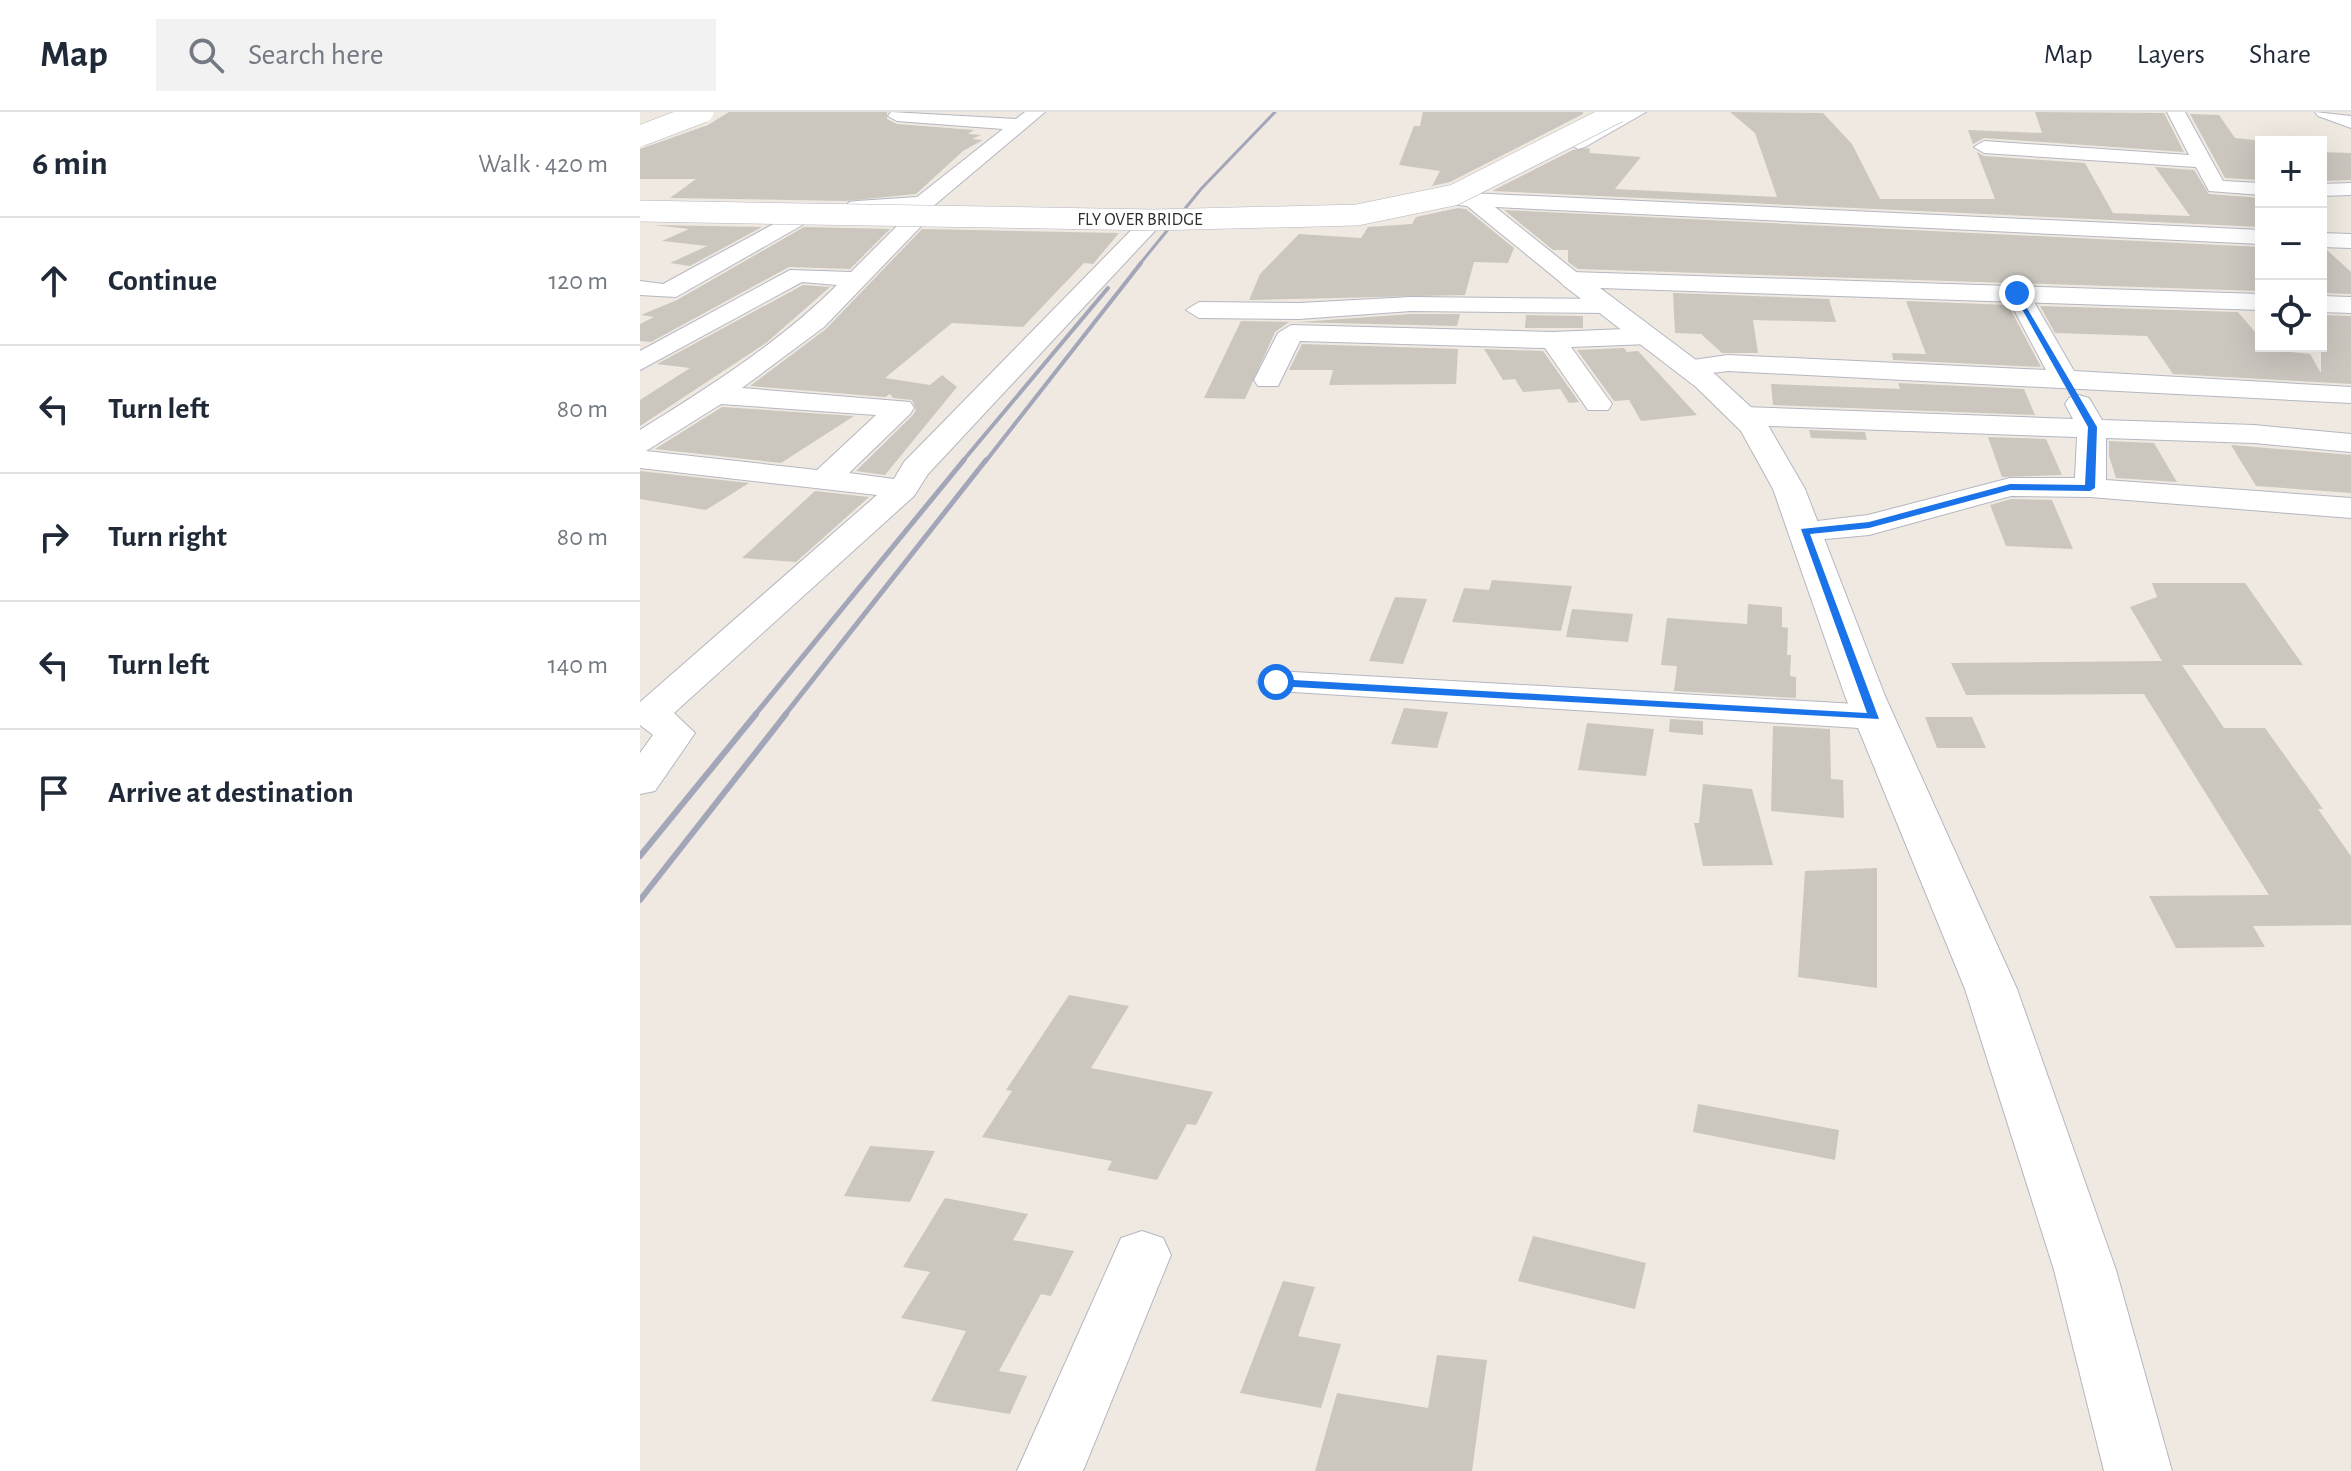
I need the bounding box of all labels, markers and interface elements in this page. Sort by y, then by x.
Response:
search box [156,19,716,91]
icon: search [184,33,228,77]
text: Map [40,36,108,74]
text: Search here [248,40,384,70]
text: Map [2044,41,2093,69]
text: Layers [2137,41,2205,69]
text: Share [2249,41,2311,69]
map controls [2255,136,2327,352]
button: + [2255,136,2327,208]
text: 6 min [32,147,108,181]
text: Walk · 420 m [478,151,608,177]
button: − [2255,208,2327,280]
street label: FLY OVER BRIDGE [1077,211,1203,229]
icon: ahead [32,259,76,303]
text: Continue [108,266,217,296]
text: 120 m [548,268,608,294]
route end [1999,275,2035,311]
button: locate [2255,280,2327,352]
icon: left [32,387,76,431]
text: Turn left [108,394,209,424]
text: 80 m [557,396,608,422]
icon: right [32,515,76,559]
text: Turn right [108,522,227,552]
text: 80 m [557,524,608,550]
icon: left [32,643,76,687]
text: Turn left [108,650,209,680]
text: 140 m [548,652,608,678]
route start [1258,664,1294,700]
icon: arrive [32,771,76,815]
text: Arrive at destination [108,778,354,808]

